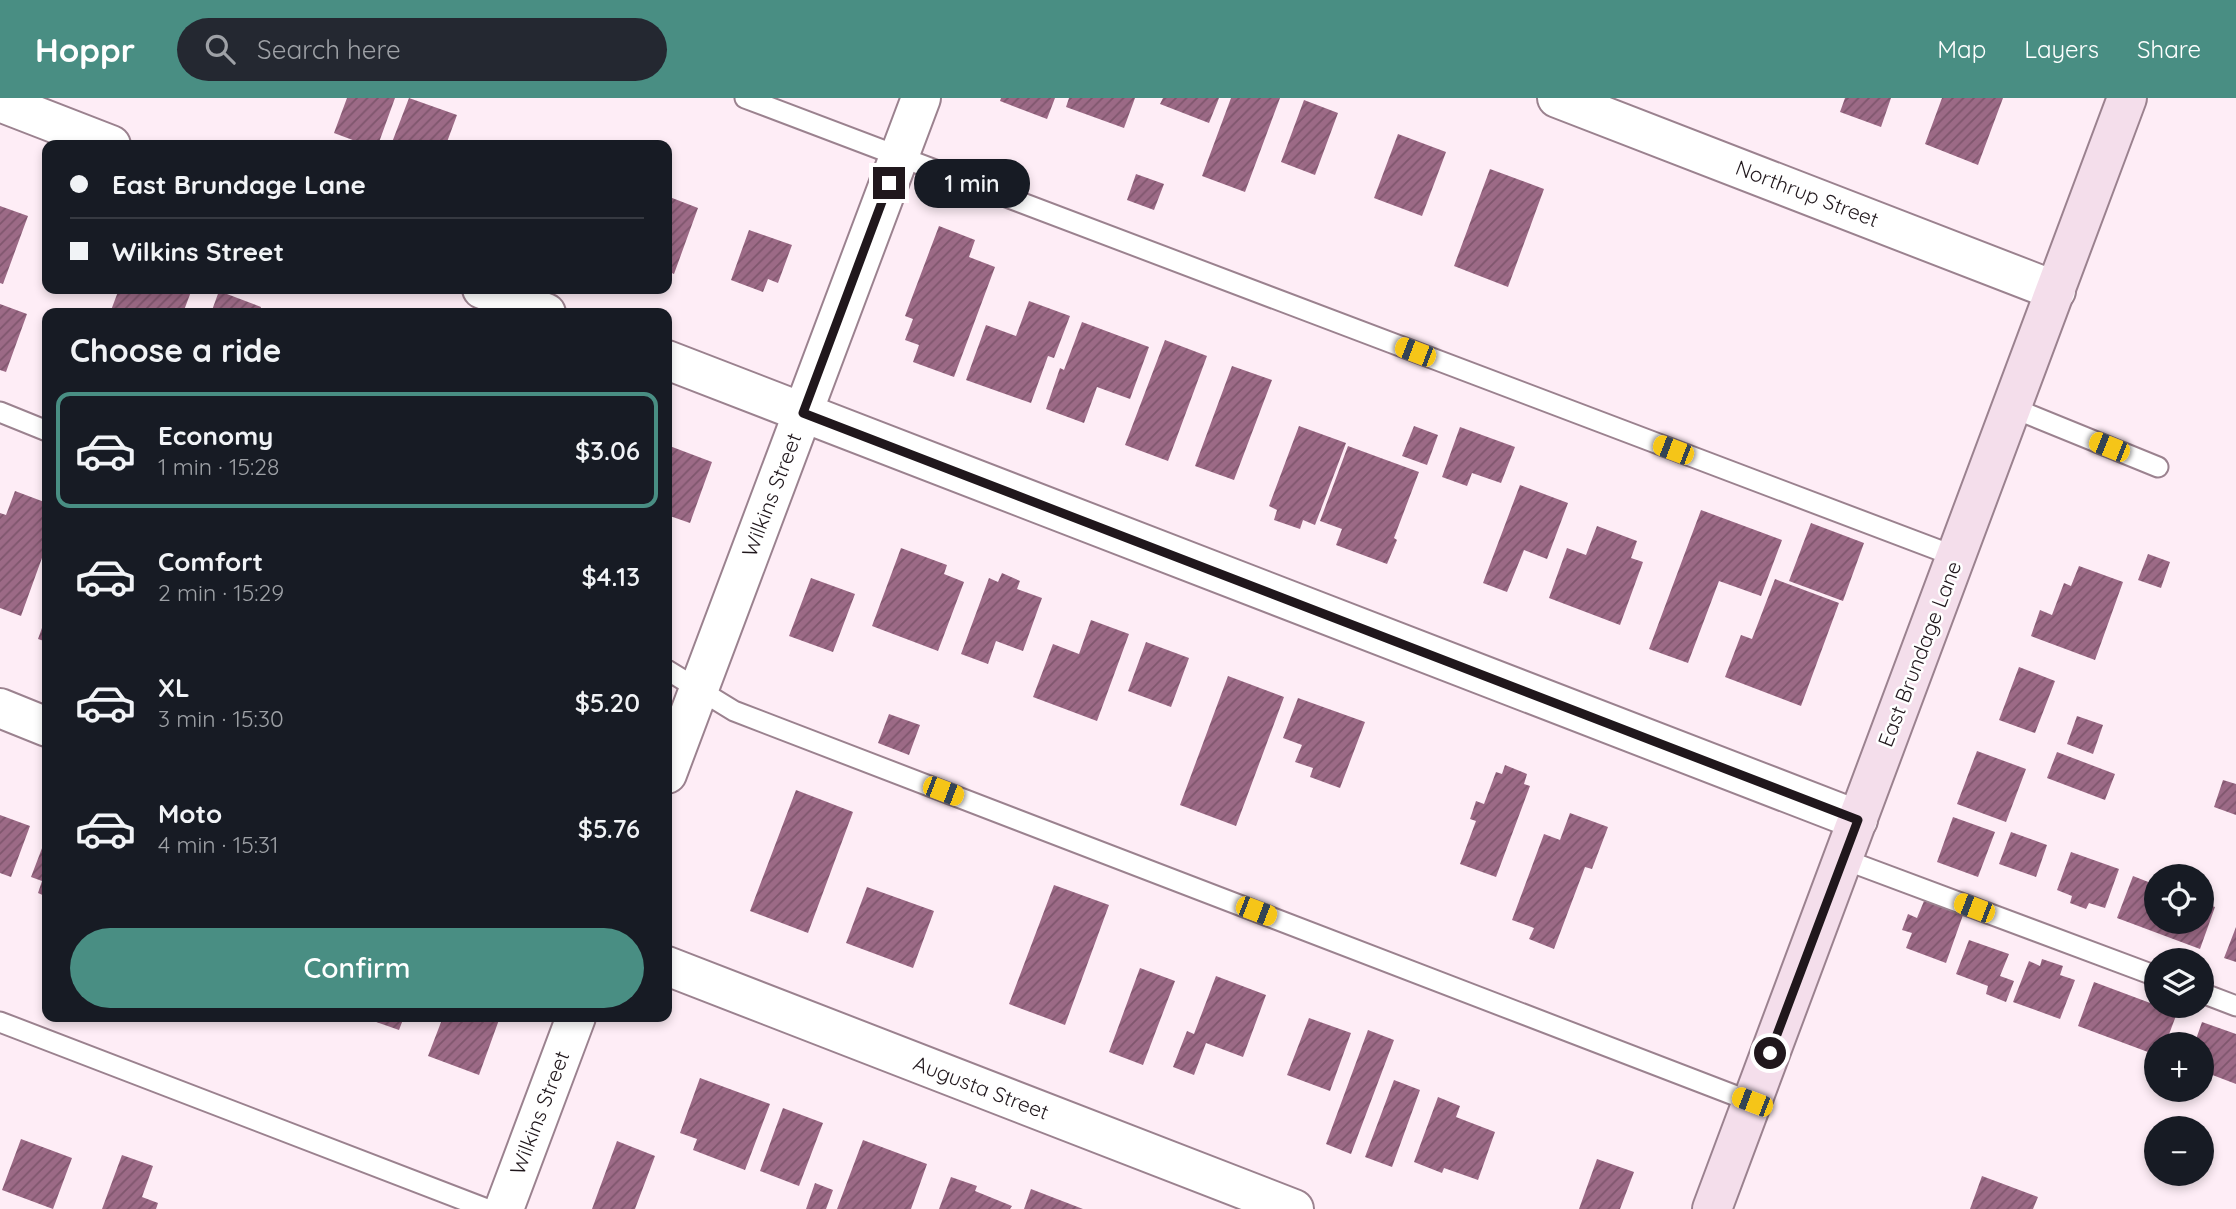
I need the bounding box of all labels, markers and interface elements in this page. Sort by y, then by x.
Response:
search box [177,18,667,81]
text: Hoppr [35,29,135,70]
icon: search [201,30,239,68]
text: Search here [257,33,401,66]
text: Map [1937,34,1986,64]
text: Layers [2024,34,2099,64]
text: Share [2137,34,2201,64]
street label: Northrup Street [1732,154,1883,232]
callout: 1 min [914,158,1029,208]
route end [873,167,905,199]
text: East Brundage Lane [112,168,366,201]
text: 1 min [944,169,1000,198]
text: Wilkins Street [112,235,284,268]
text: Choose a ride [70,330,282,370]
car [1392,335,1439,369]
icon: car [74,419,137,482]
text: Economy [158,419,273,452]
street label: Wilkins Street [736,429,807,560]
car [2086,429,2133,465]
car [1650,433,1697,467]
text: $3.06 [575,434,640,467]
text: 1 min · 15:28 [158,452,280,481]
icon: car [74,545,137,608]
text: Comfort [158,545,263,578]
street label: East Brundage Lane [1872,557,1966,750]
text: $4.13 [582,560,640,593]
text: 2 min · 15:29 [158,578,284,607]
icon: car [74,671,137,734]
text: XL [158,671,190,704]
text: $5.20 [575,686,640,719]
text: 3 min · 15:30 [158,704,284,733]
car [920,774,967,808]
icon: car [74,797,137,860]
text: Moto [158,797,222,830]
text: $5.76 [578,812,640,845]
text: 4 min · 15:31 [158,830,279,859]
map controls [2144,864,2214,1186]
button: locate [2144,864,2214,934]
car [1951,891,1998,925]
car [1233,894,1280,928]
button: Confirm [70,928,644,1008]
button: layers [2144,948,2214,1018]
button: + [2144,1032,2214,1102]
route start [1754,1037,1786,1069]
street label: Wilkins Street [504,1047,575,1178]
street label: Augusta Street [910,1049,1053,1125]
car [1729,1085,1776,1119]
button: − [2144,1116,2214,1186]

